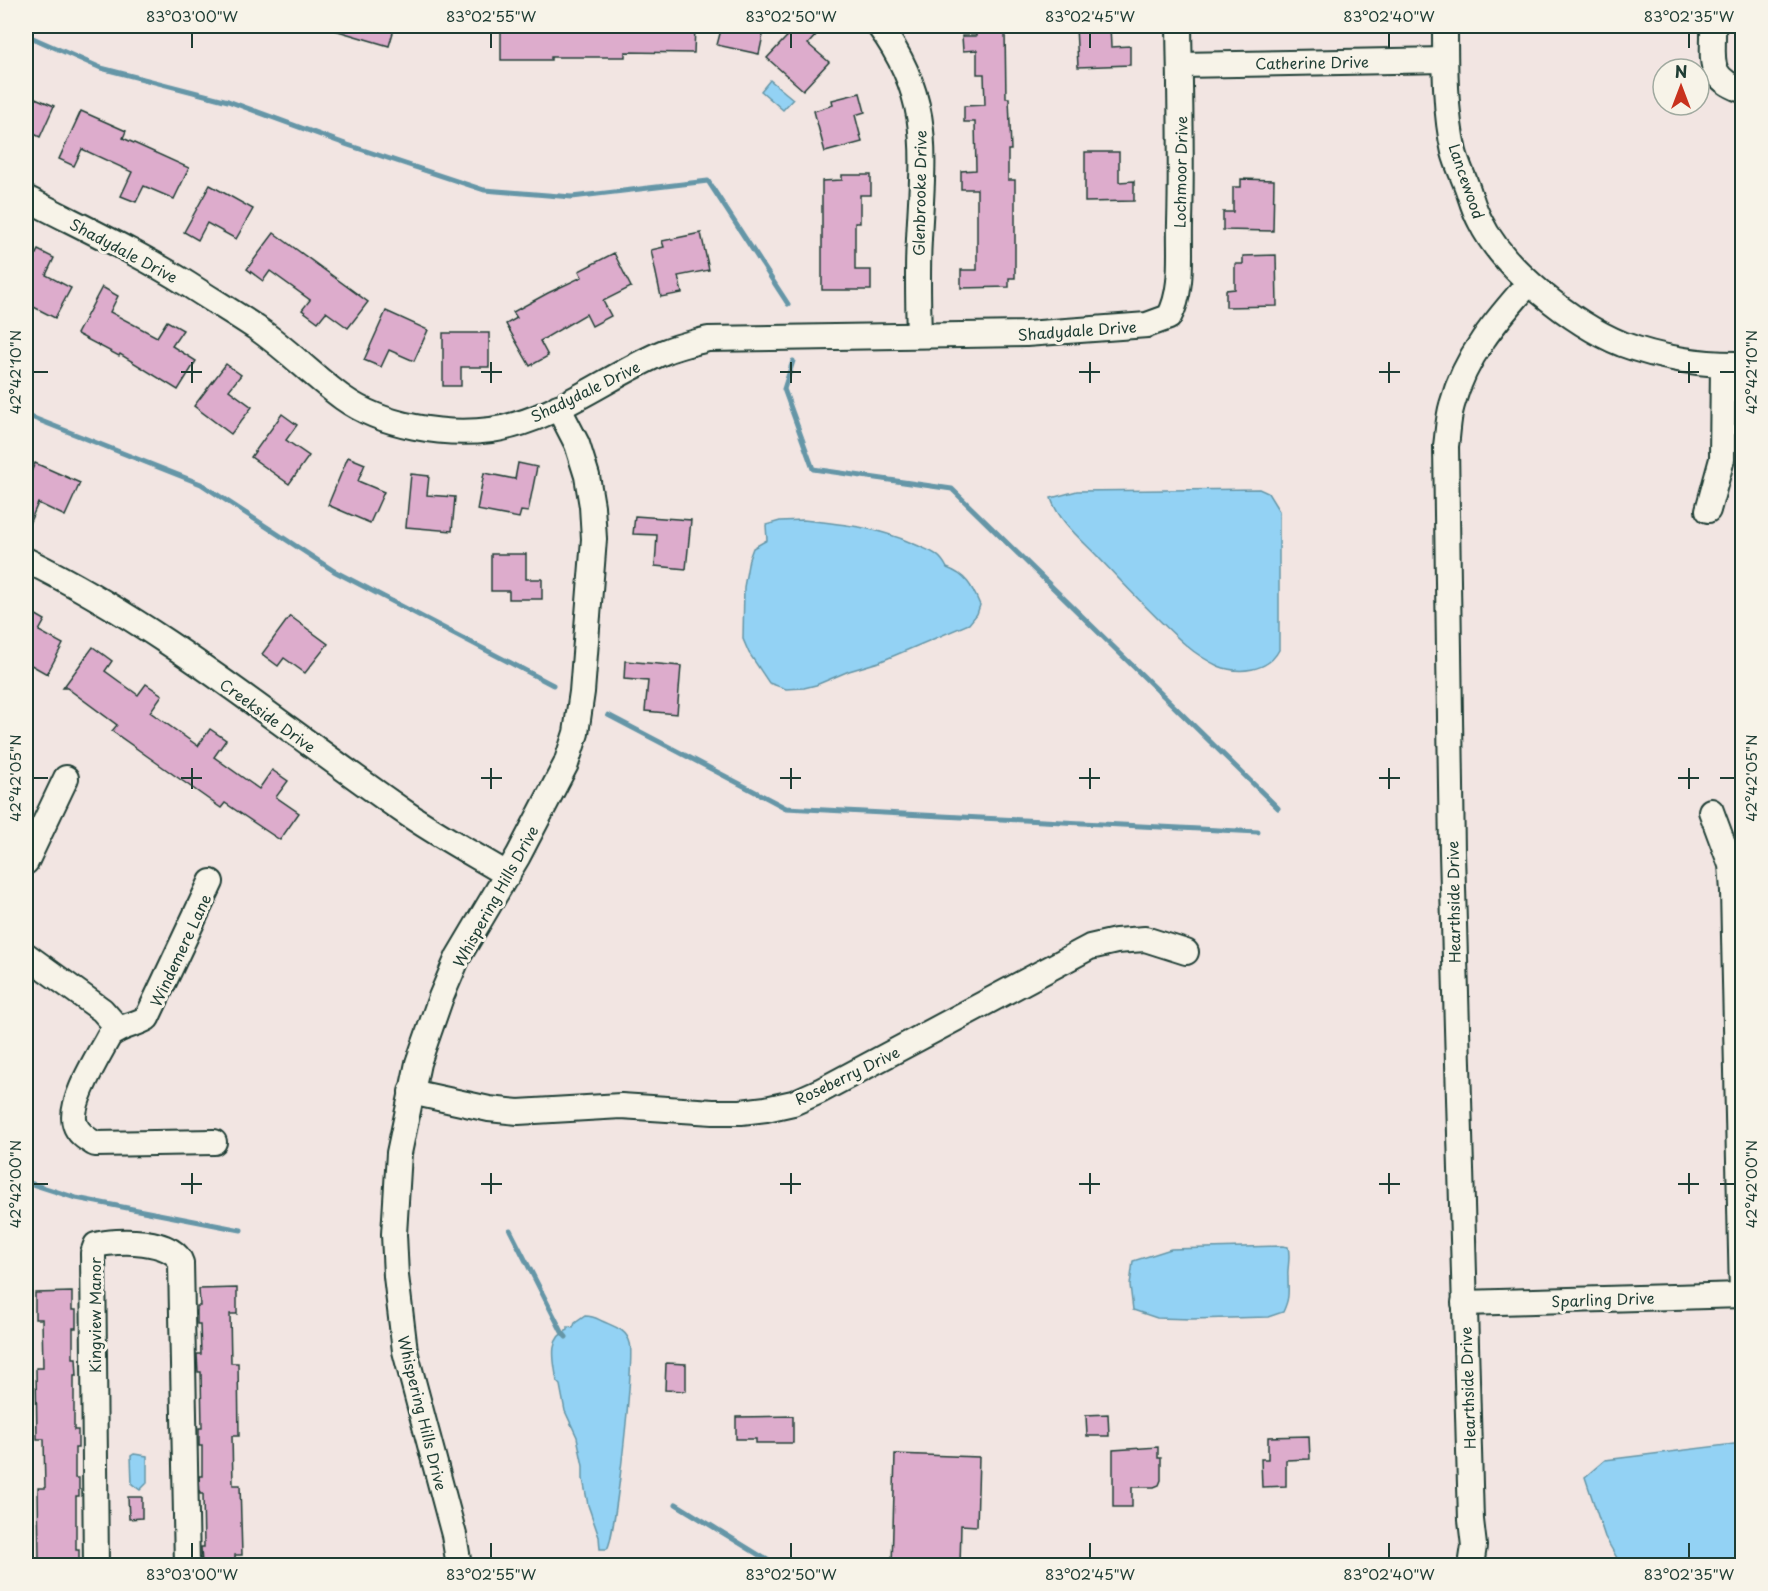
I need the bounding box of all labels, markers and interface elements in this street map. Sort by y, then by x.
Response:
text: 83°03'00"W [146,4,239,27]
text: 83°02'55"W [446,4,537,27]
text: 83°02'50"W [745,4,837,27]
text: 83°02'45"W [1045,4,1136,27]
text: 83°02'40"W [1343,4,1435,27]
text: 83°02'35"W [1644,4,1735,27]
street label: Catherine Drive [1255,50,1369,74]
north arrow [1651,57,1711,117]
text: N [1675,59,1687,83]
street label: Lochmoor Drive [1168,116,1192,228]
street label: Glenbrooke Drive [906,130,932,256]
street label: Lancewood [1443,140,1491,222]
street label: Shadydale Drive [66,212,182,288]
street label: Shadydale Drive [1017,314,1137,346]
text: 42°42'10"N [3,330,26,414]
text: 42°42'10"N [1739,330,1762,414]
street label: Shadydale Drive [526,355,644,427]
street label: Creekside Drive [215,672,321,758]
text: 42°42'05"N [3,734,26,822]
text: 42°42'05"N [1739,734,1762,822]
street label: Whispering Hills Drive [446,821,544,971]
street label: Hearthside Drive [1440,841,1466,963]
street label: Windemere Lane [144,890,216,1010]
street label: Roseberry Drive [791,1040,903,1110]
text: 42°42'00"N [3,1140,26,1228]
text: 42°42'00"N [1739,1140,1762,1228]
street label: Kingview Manor [83,1257,106,1373]
street label: Sparling Drive [1551,1286,1655,1312]
street label: Hearthside Drive [1453,1326,1481,1450]
street label: Whispering Hills Drive [393,1333,453,1493]
text: 83°03'00"W [146,1562,239,1585]
text: 83°02'55"W [446,1562,537,1585]
text: 83°02'50"W [745,1562,837,1585]
text: 83°02'45"W [1045,1562,1136,1585]
text: 83°02'40"W [1343,1562,1435,1585]
text: 83°02'35"W [1644,1562,1735,1585]

